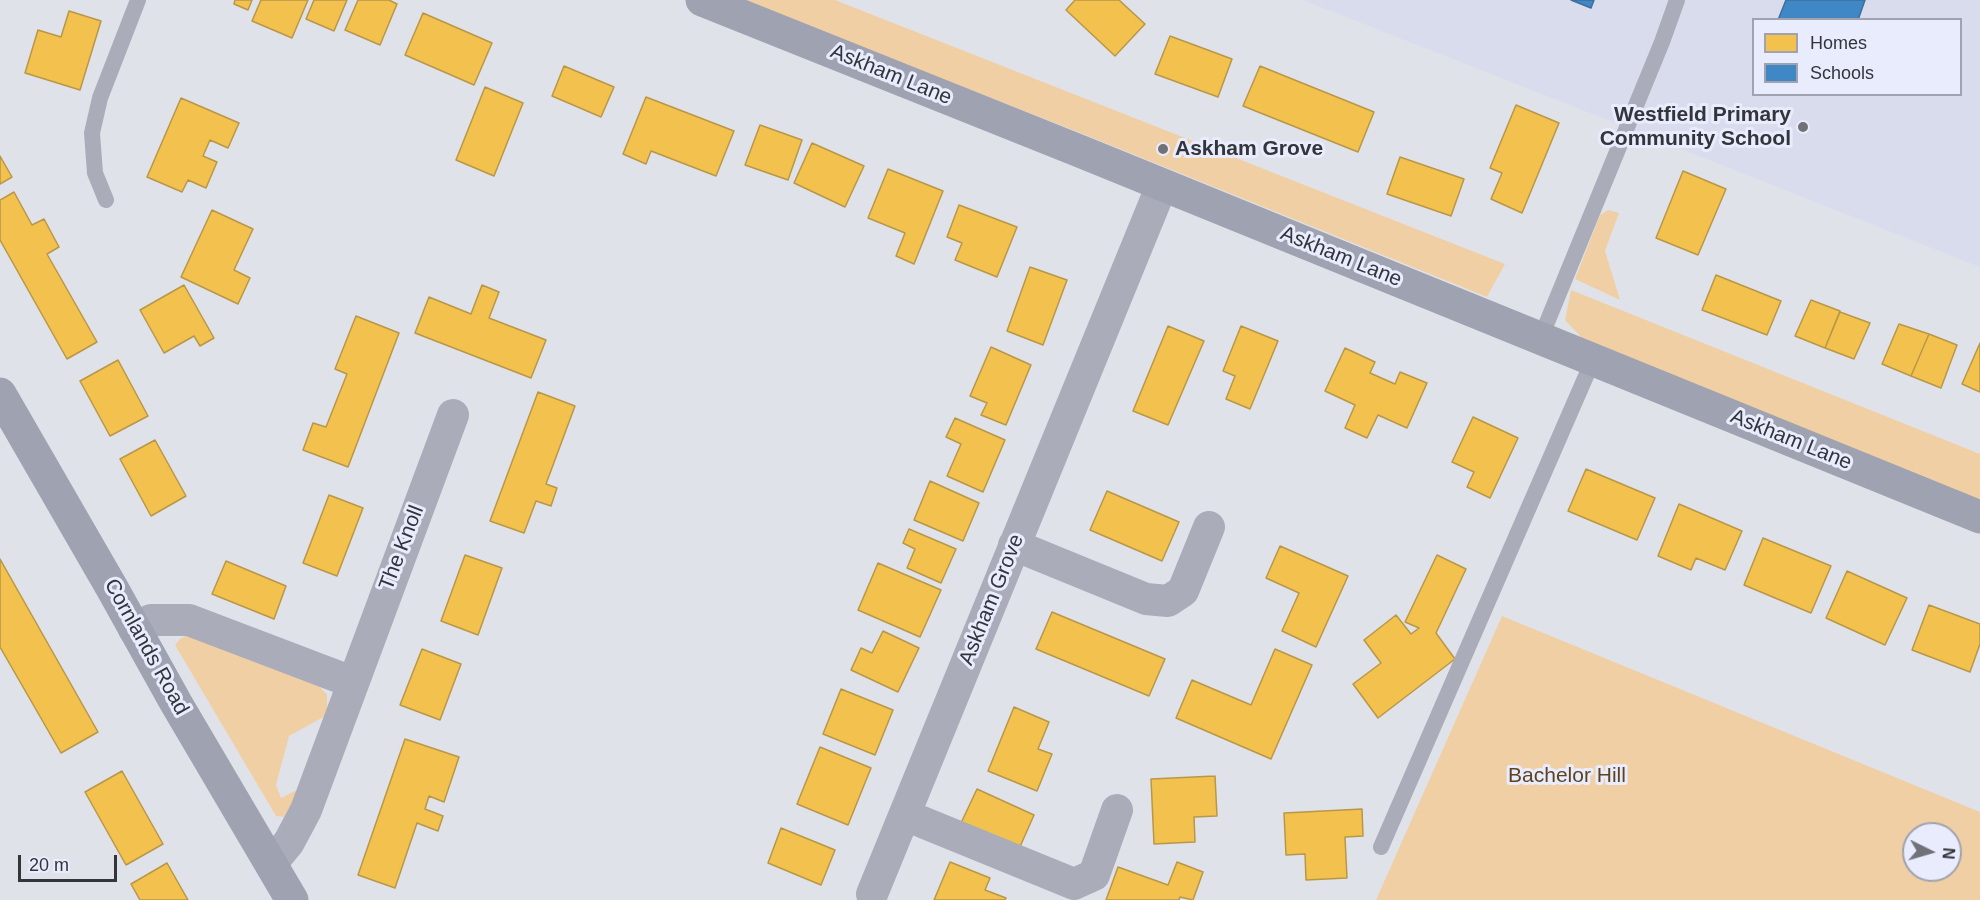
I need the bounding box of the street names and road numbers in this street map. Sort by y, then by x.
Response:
street label: Askham Lane [827,39,955,111]
street label: Askham Lane [1277,221,1405,293]
street label: Askham Lane [1727,404,1855,476]
street label: The Knoll [374,502,430,594]
street label: Askham Grove [954,531,1030,669]
street label: Cornlands Road [98,575,194,719]

